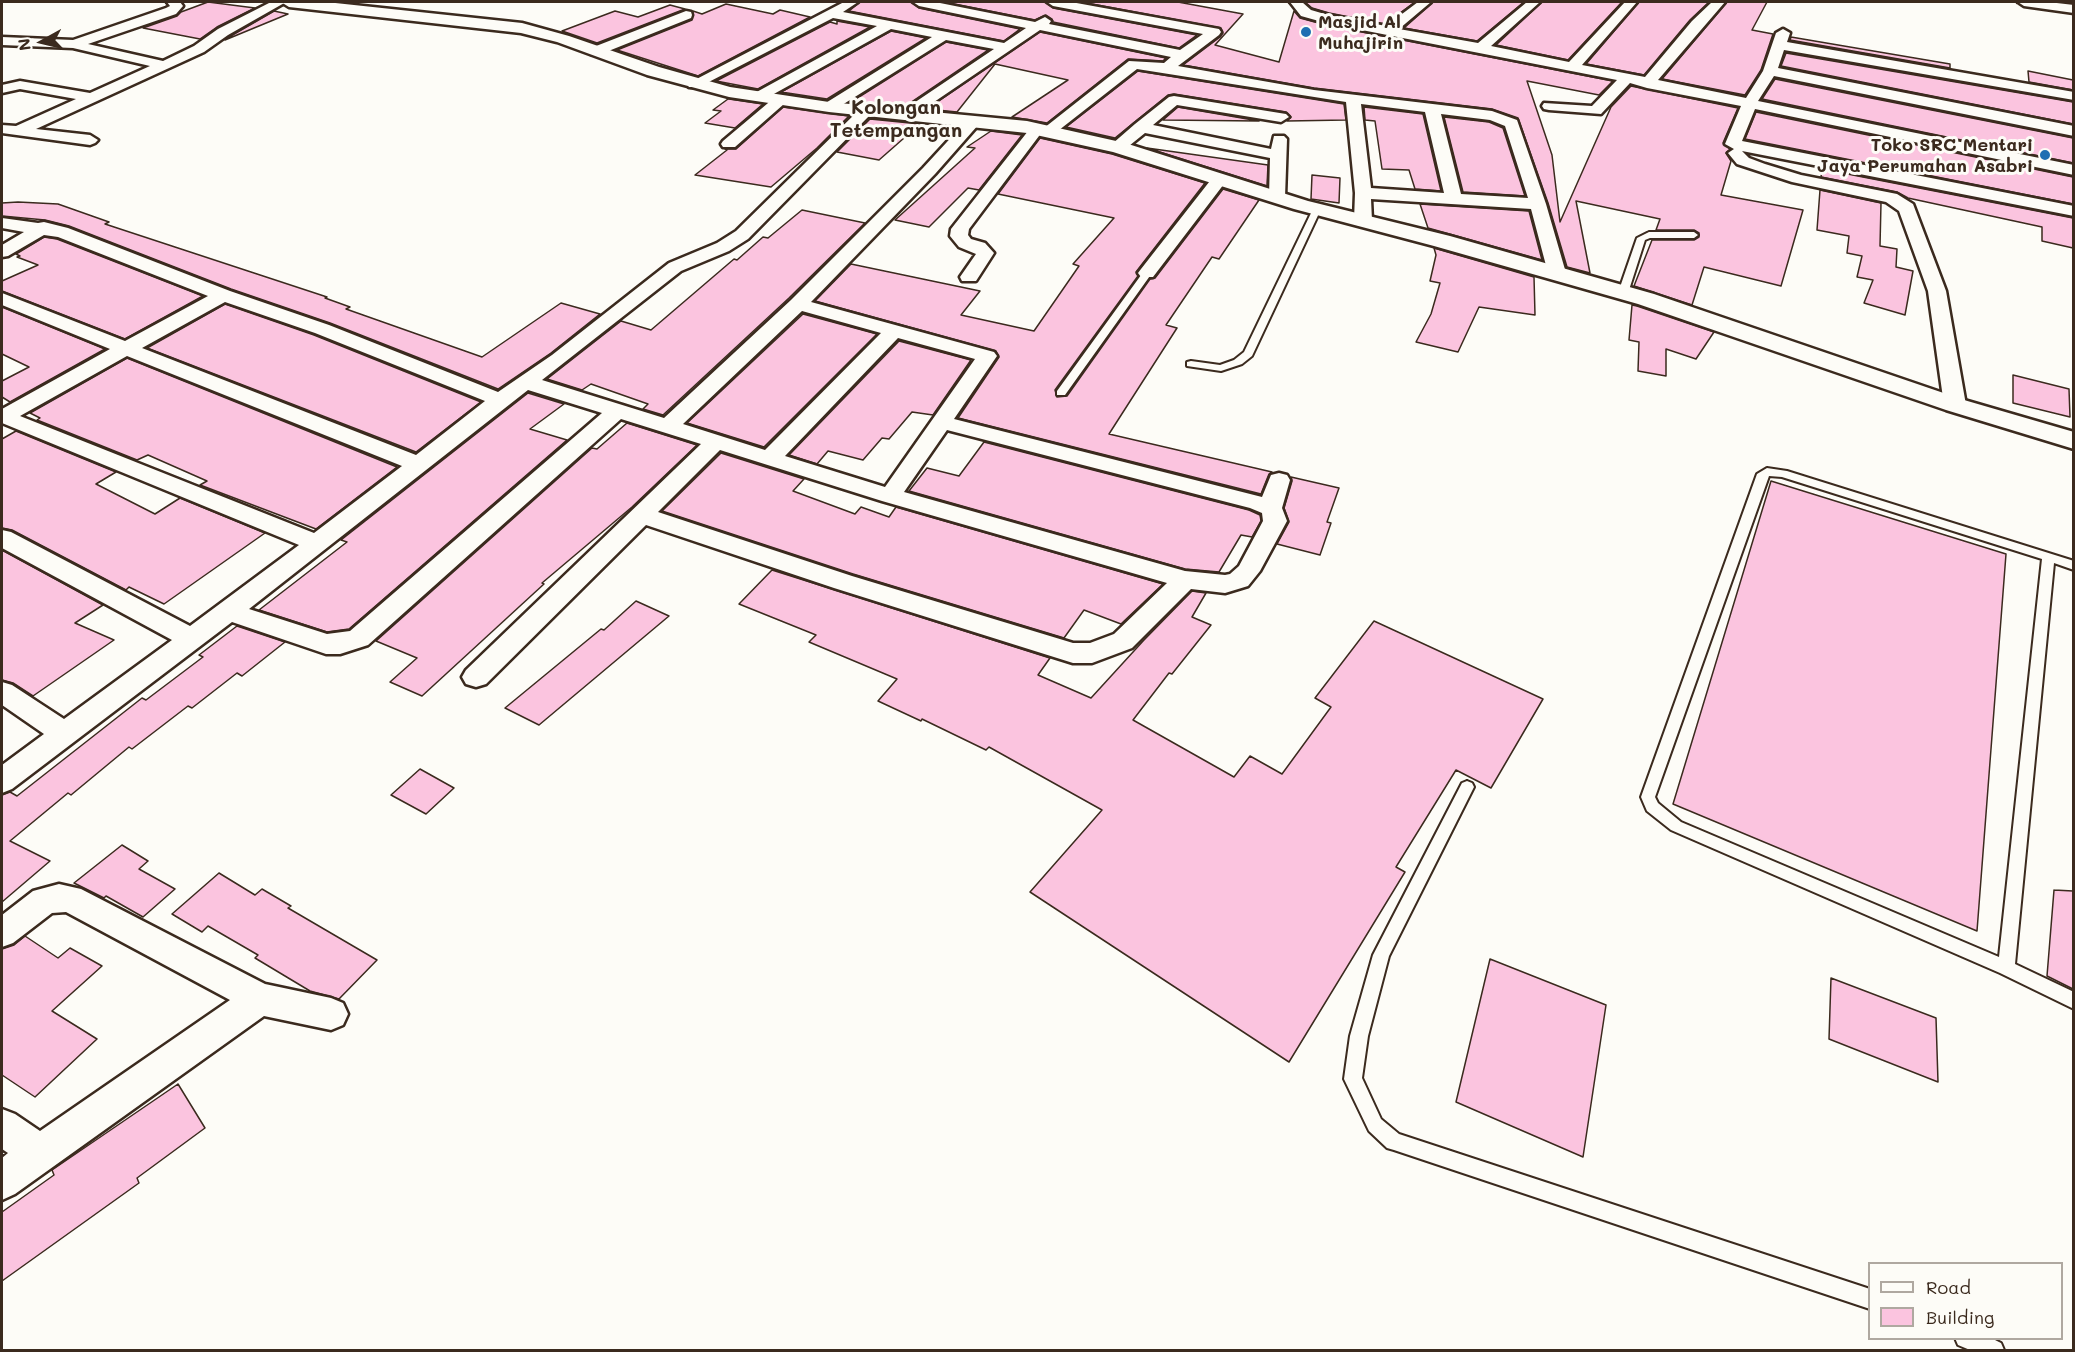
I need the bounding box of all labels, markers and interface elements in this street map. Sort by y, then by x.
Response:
place label: Masjid Al Muhajirin [1318,11,1403,54]
north arrow [12,12,72,72]
marker: Masjid Al Muhajirin [1299,25,1313,39]
text: N [12,37,35,52]
district label: Kolongan Tetempangan [830,96,962,143]
place label: Toko SRC Mentari Jaya Perumahan Asabri [1817,134,2033,176]
marker: Toko SRC Mentari Jaya Perumahan Asabri [2038,148,2052,162]
legend [1868,1262,2063,1340]
text: Road [1926,1275,1971,1299]
text: Building [1926,1305,1994,1329]

